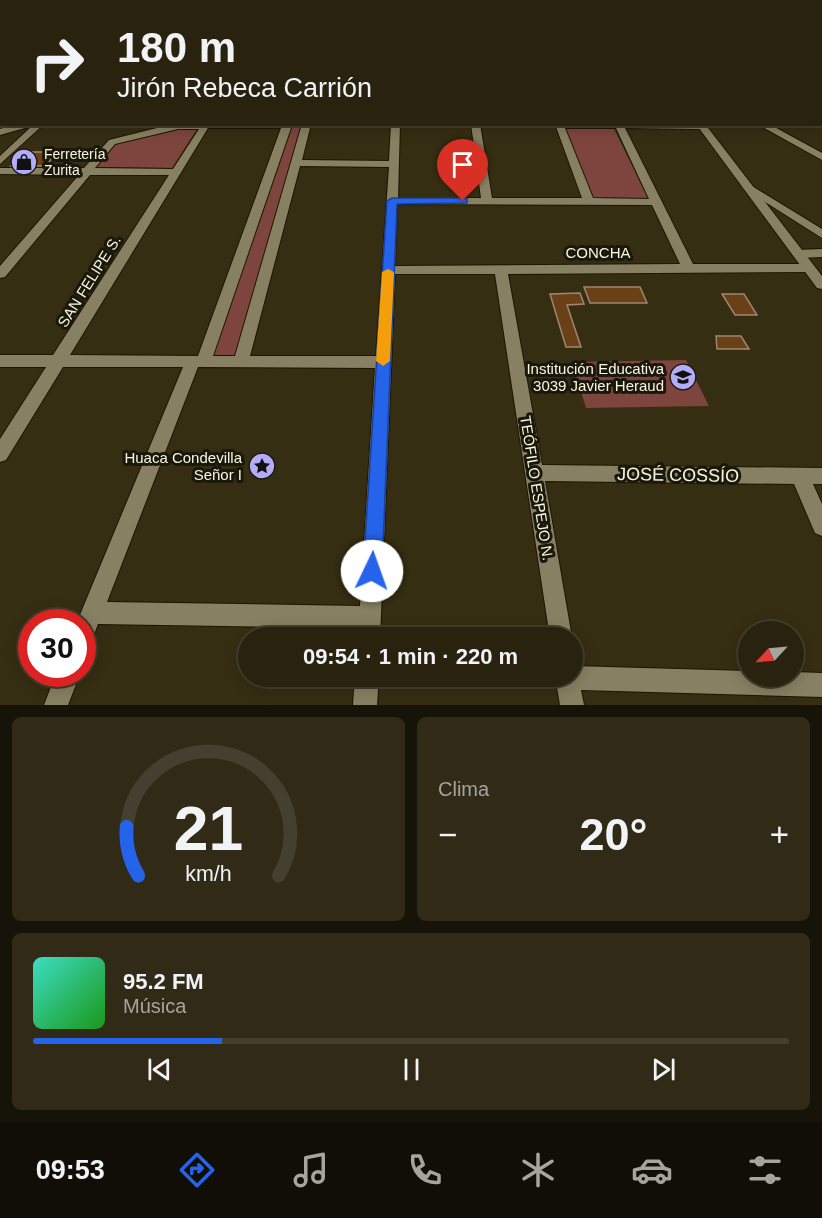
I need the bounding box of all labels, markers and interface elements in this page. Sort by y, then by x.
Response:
icon: right [18,24,96,102]
text: 180 m [117,24,236,71]
text: Jirón Rebeca Carrión [117,73,372,103]
pin [437,139,488,201]
place label: Ferretería Zurita [44,146,106,178]
shop icon: Ferretería Zurita [9,147,39,177]
icon: arrive [446,148,479,181]
street label: SAN FELIPE S. [54,232,124,330]
street label: CONCHA [565,244,631,261]
place label: Institución Educativa 3039 Javier Heraud [526,360,665,394]
school or university icon: Institución Educativa 3039 Javier Heraud [668,362,698,392]
street label: TEÓFILO ESPEJO N. [517,414,557,562]
place label: Huaca Condevilla Señor I [124,449,243,483]
place icon: Huaca Condevilla Señor I [247,451,277,481]
street label: JOSÉ COSSÍO [617,464,739,486]
position arrow [340,539,404,603]
speed limit sign: 30 [18,609,96,687]
north arrow [738,621,804,687]
map controls [738,621,804,687]
text: 09:54 · 1 min · 220 m [303,644,518,669]
text: Clima [438,778,489,800]
text: 21 [174,794,243,863]
text: 20° [579,809,648,860]
text: − [438,816,457,853]
text: + [770,816,789,853]
text: km/h [185,862,232,886]
text: 95.2 FM [123,969,204,994]
text: Música [123,995,186,1017]
icon: previous [143,1053,176,1086]
icon: pause [395,1053,428,1086]
icon: next [647,1053,680,1086]
icon: directions [176,1149,218,1191]
icon: music [290,1149,332,1191]
icon: phone [404,1149,446,1191]
icon: climate [517,1149,559,1191]
icon: car [631,1149,673,1191]
icon: filters [744,1149,786,1191]
text: 09:53 [36,1155,105,1185]

